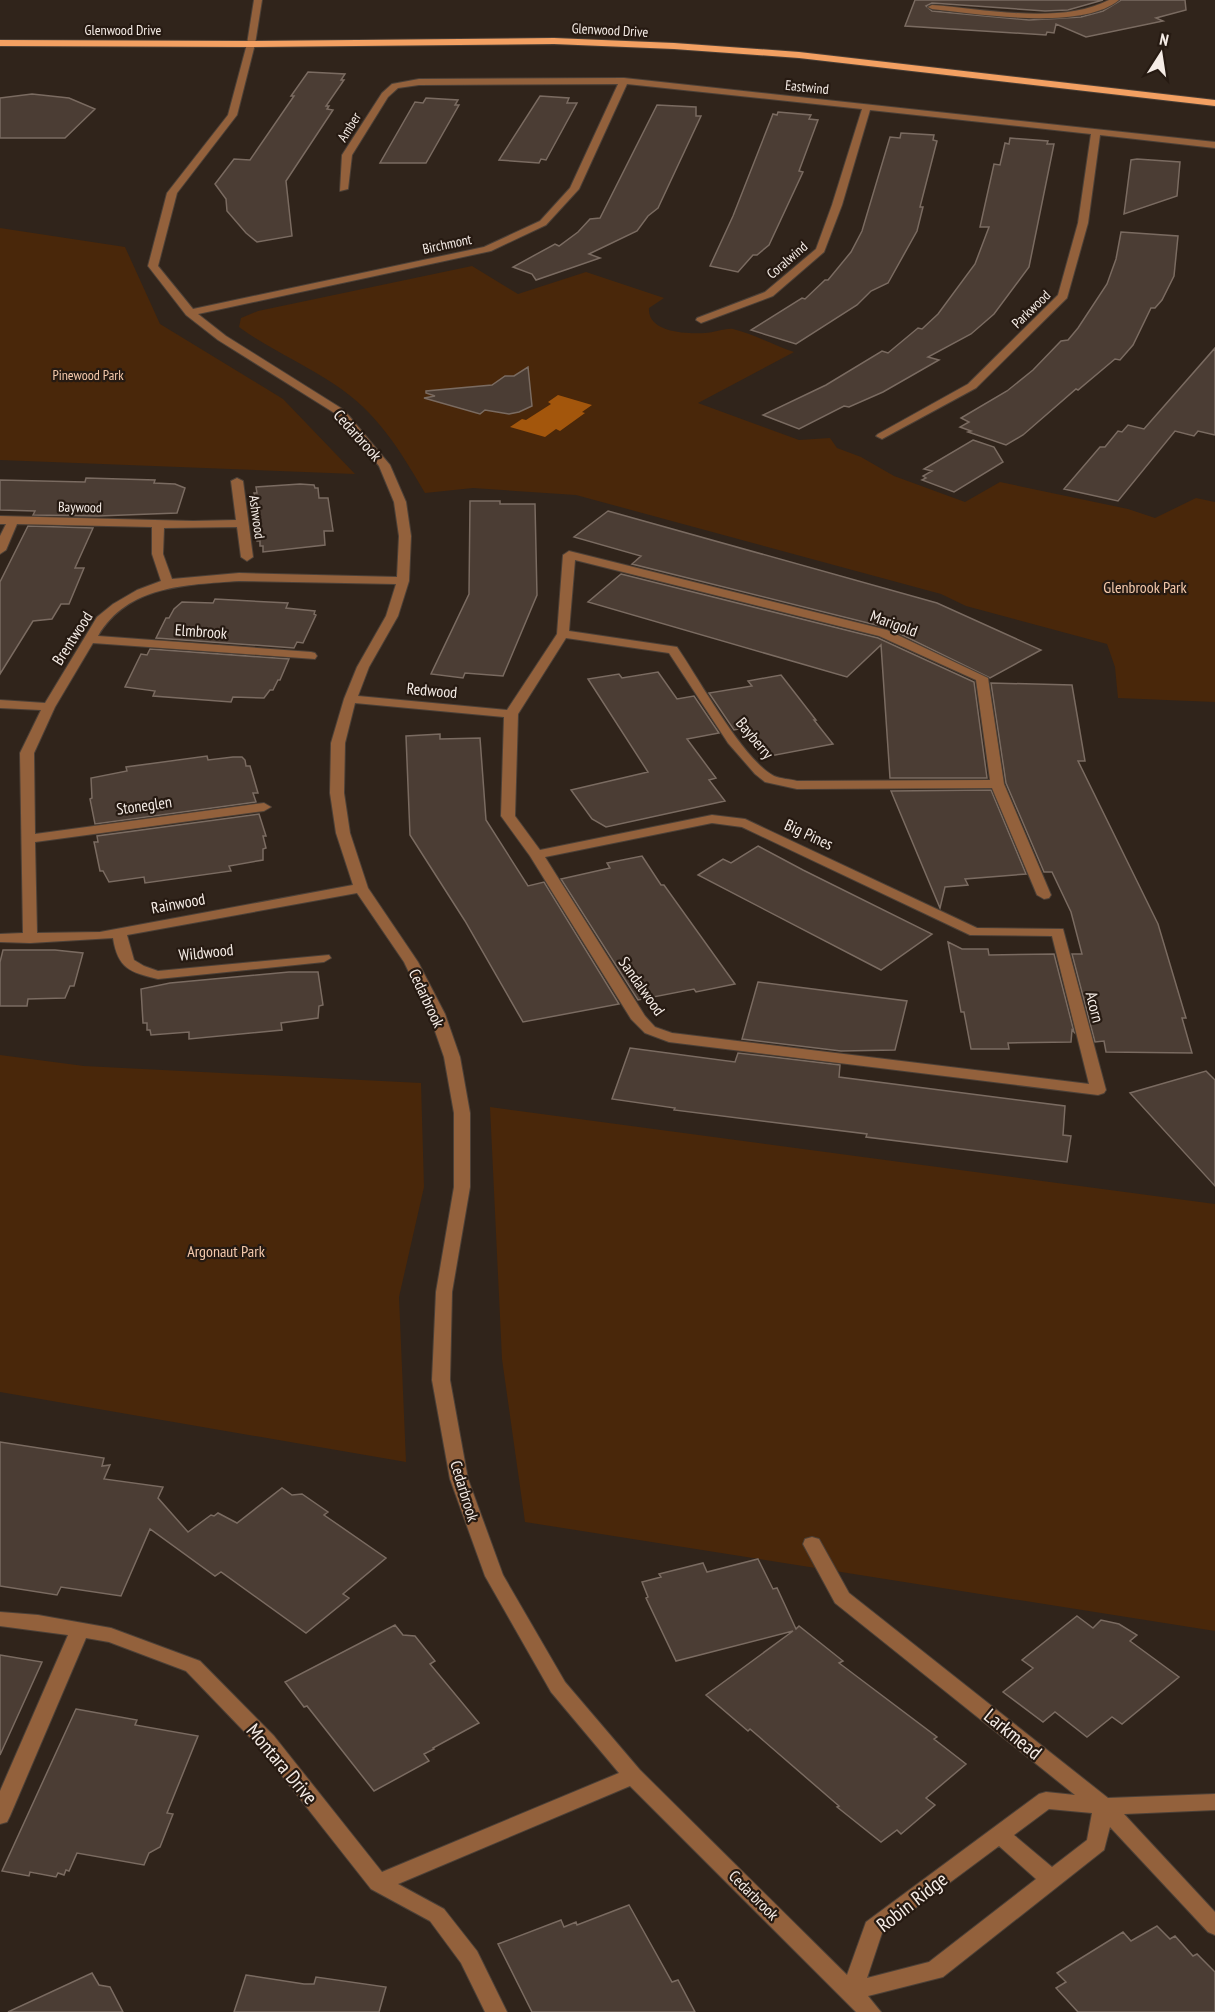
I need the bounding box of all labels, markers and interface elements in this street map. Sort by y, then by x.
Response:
street label: Glenwood Drive [571,19,649,41]
street label: Glenwood Drive [85,21,162,39]
north arrow [1131,24,1191,84]
text: N [1158,29,1170,50]
street label: Eastwind [784,76,830,98]
street label: Amber [333,109,365,145]
street label: Birchmont [421,230,473,258]
street label: Coralwind [763,237,811,283]
street label: Parkwood [1008,286,1054,332]
park label: Pinewood Park [52,366,124,384]
street label: Cedarbrook [330,405,387,466]
street label: Ashwood [245,494,269,540]
street label: Baywood [58,498,102,516]
park label: Glenbrook Park [1103,577,1187,597]
street label: Marigold [868,605,920,641]
street label: Brentwood [47,607,97,669]
street label: Elmbrook [174,619,229,643]
street label: Redwood [406,678,458,702]
street label: Bayberry [732,713,778,763]
street label: Stoneglen [115,791,173,819]
street label: Big Pines [782,814,836,854]
street label: Rainwood [149,888,207,918]
street label: Wildwood [178,939,234,965]
street label: Sandalwood [614,953,670,1019]
street label: Cedarbrook [405,965,450,1031]
street label: Acorn [1082,989,1108,1025]
park label: Argonaut Park [187,1241,266,1261]
street label: Cedarbrook [446,1458,484,1525]
street label: Larkmead [979,1703,1047,1765]
street label: Montara Drive [241,1718,323,1810]
street label: Cedarbrook [725,1866,784,1925]
street label: Robin Ridge [871,1866,953,1938]

